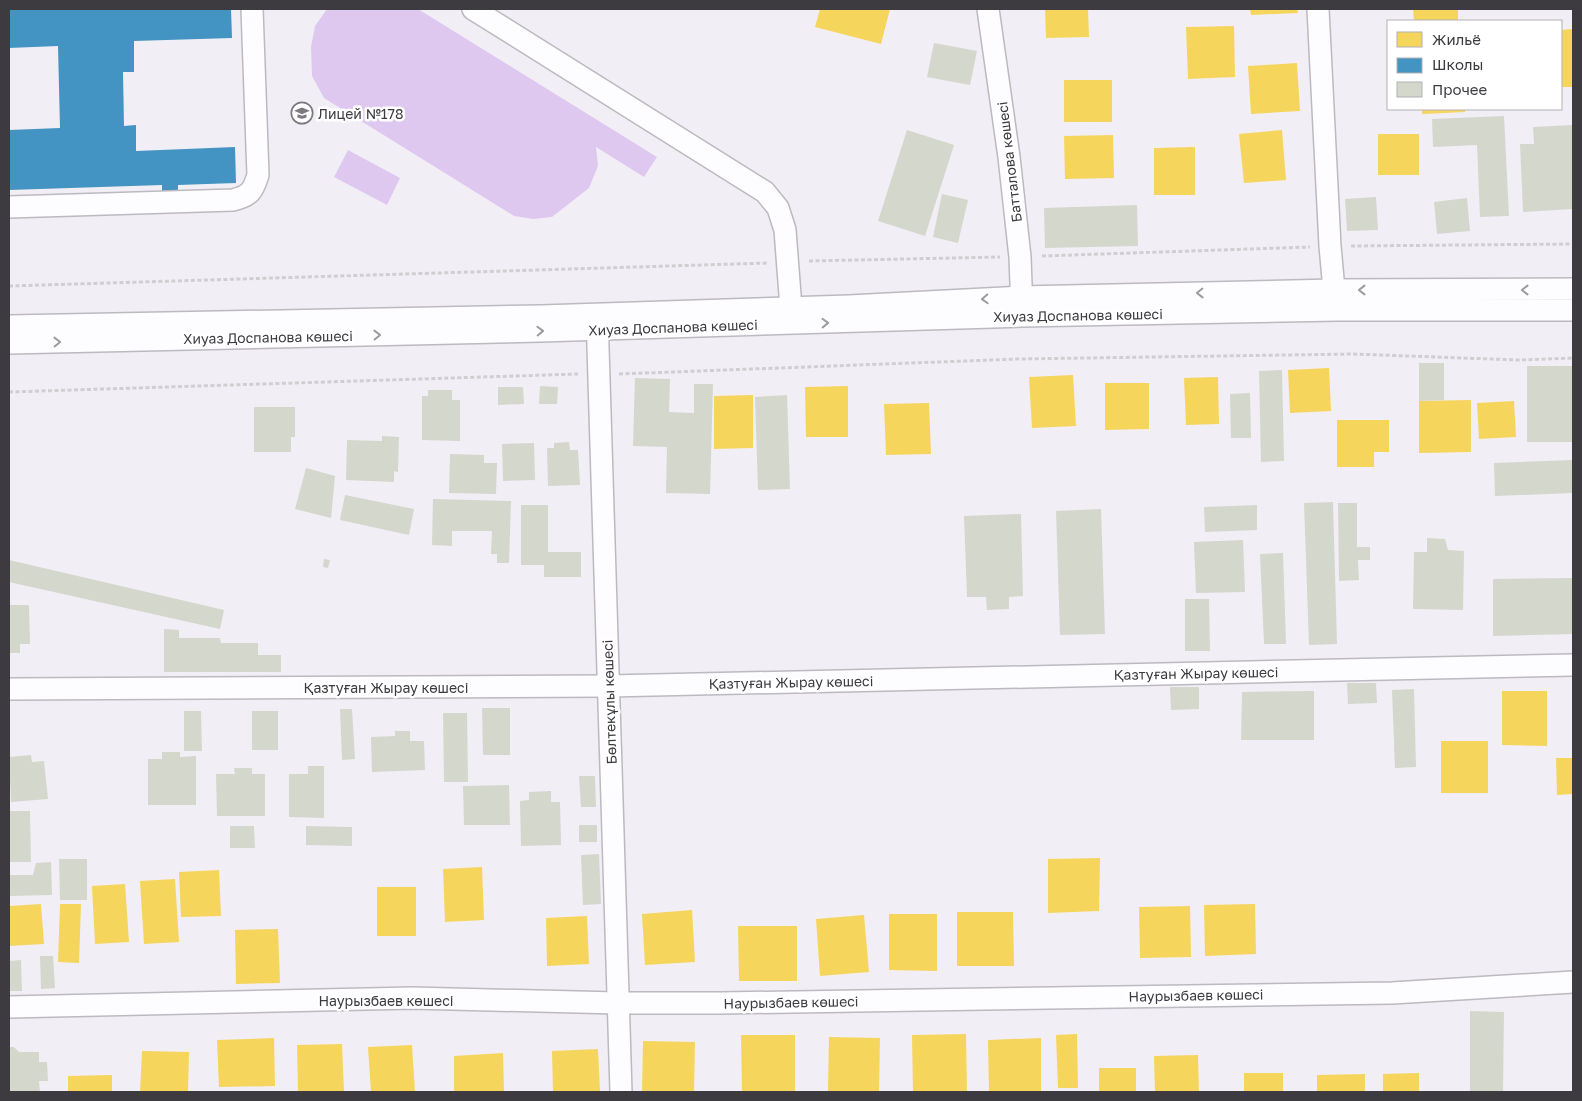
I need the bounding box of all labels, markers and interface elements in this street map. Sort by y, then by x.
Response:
legend [1387,20,1562,110]
text: Жильё [1432,30,1481,48]
text: Школы [1432,55,1483,73]
text: Прочее [1432,80,1488,98]
school or university icon: Лицей №178 [290,101,314,125]
street label: Батталова көшесі [993,101,1025,223]
place label: Лицей №178 [318,105,403,122]
one-way arrow [1520,284,1528,295]
one-way arrow [1358,285,1366,295]
one-way arrow [1195,288,1203,299]
one-way arrow [980,294,988,305]
street label: Хиуаз Доспанова көшесі [993,305,1163,325]
street label: Хиуаз Доспанова көшесі [588,316,758,338]
one-way arrow [821,318,829,328]
one-way arrow [536,326,544,337]
street label: Хиуаз Доспанова көшесі [183,327,353,347]
one-way arrow [374,330,382,340]
one-way arrow [54,337,62,347]
street label: Бөлтекұлы көшесі [598,639,621,765]
street label: Қазтуған Жырау көшесі [1113,663,1279,683]
street label: Қазтуған Жырау көшесі [708,672,874,692]
street label: Қазтуған Жырау көшесі [304,679,468,696]
street label: Наурызбаев көшесі [1128,985,1264,1005]
street label: Наурызбаев көшесі [318,992,454,1009]
street label: Наурызбаев көшесі [723,992,859,1012]

